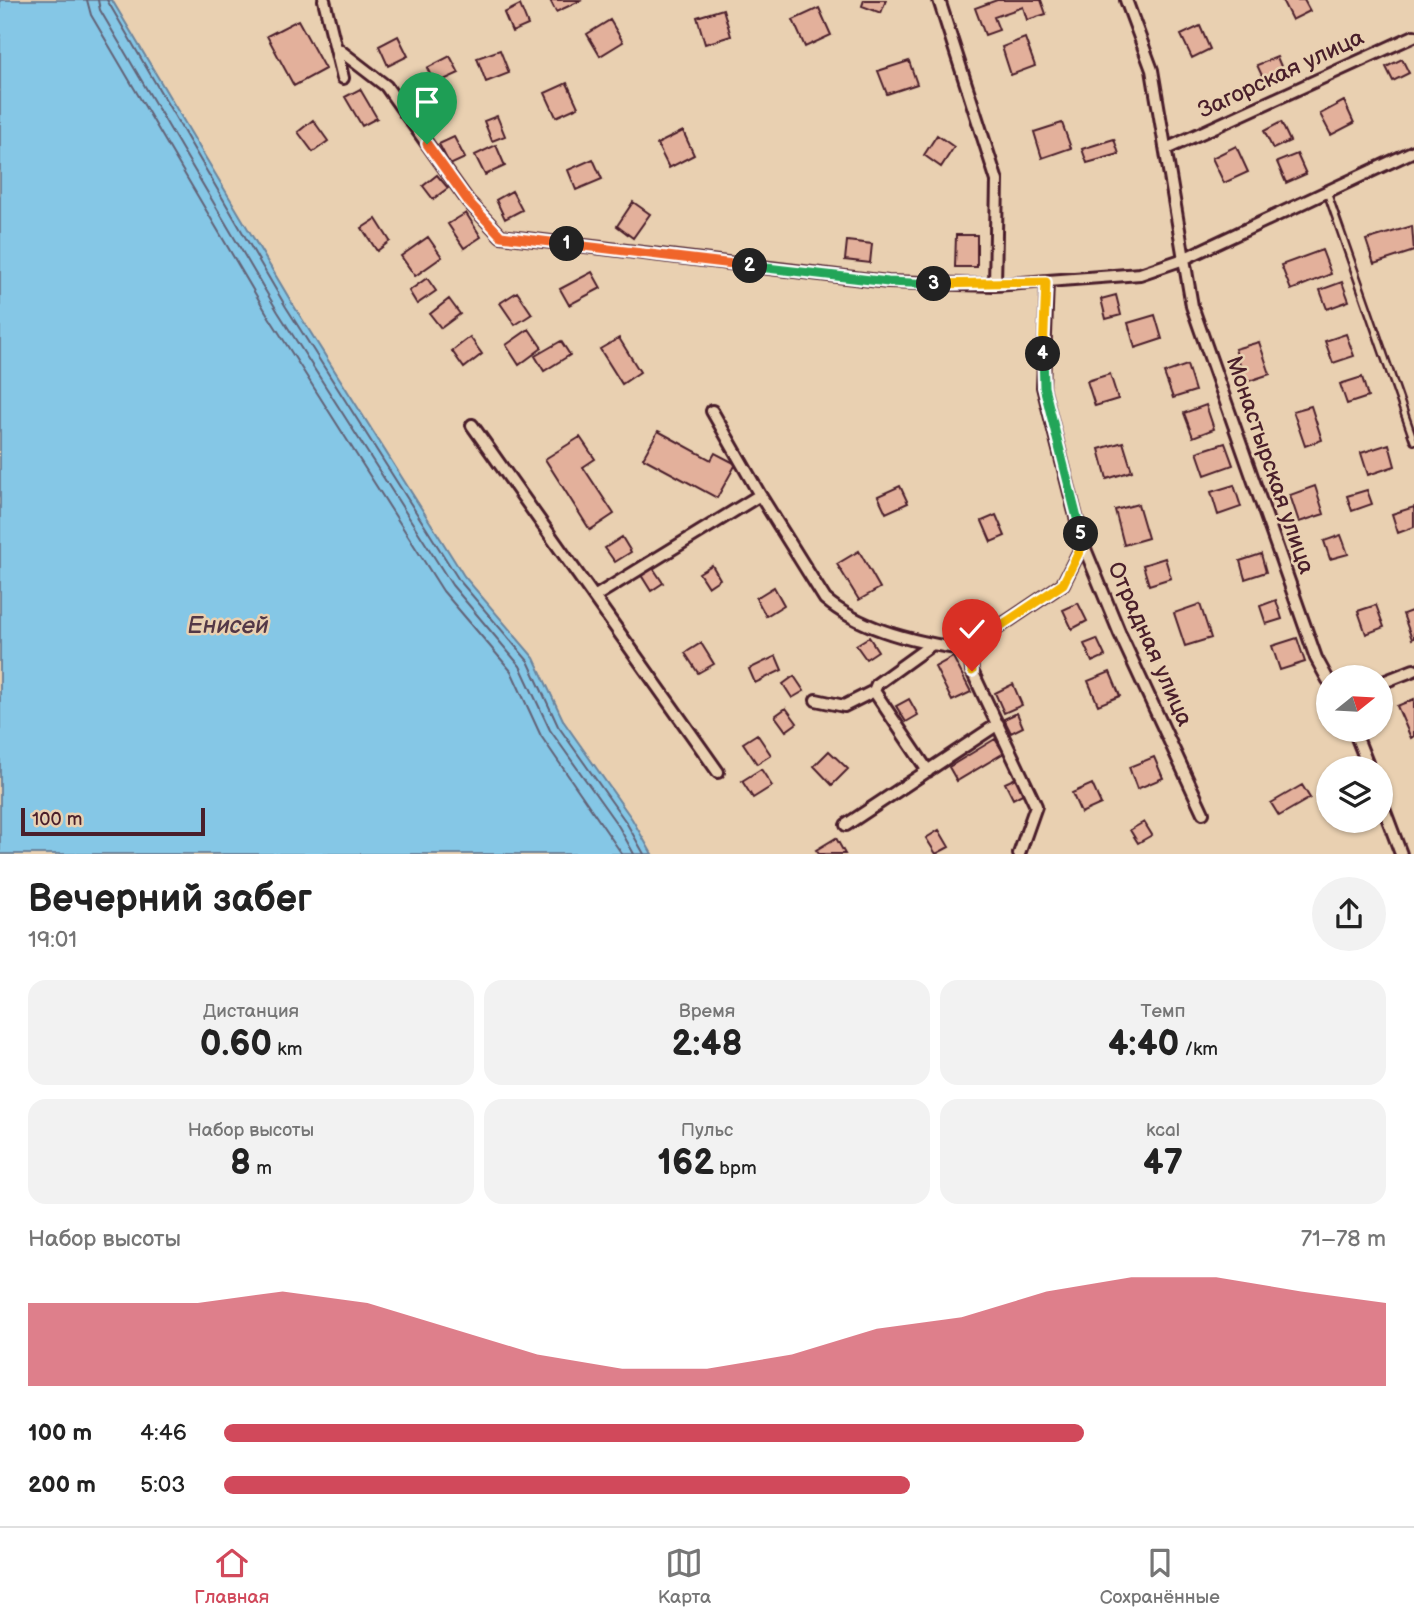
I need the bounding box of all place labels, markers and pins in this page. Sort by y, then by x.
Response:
pin [397,72,457,144]
pin: 1 [550,226,584,262]
pin: 2 [732,248,768,284]
pin: 3 [916,266,951,302]
pin: 4 [1026,336,1060,372]
pin: 5 [1064,516,1098,552]
pin [942,599,1002,671]

